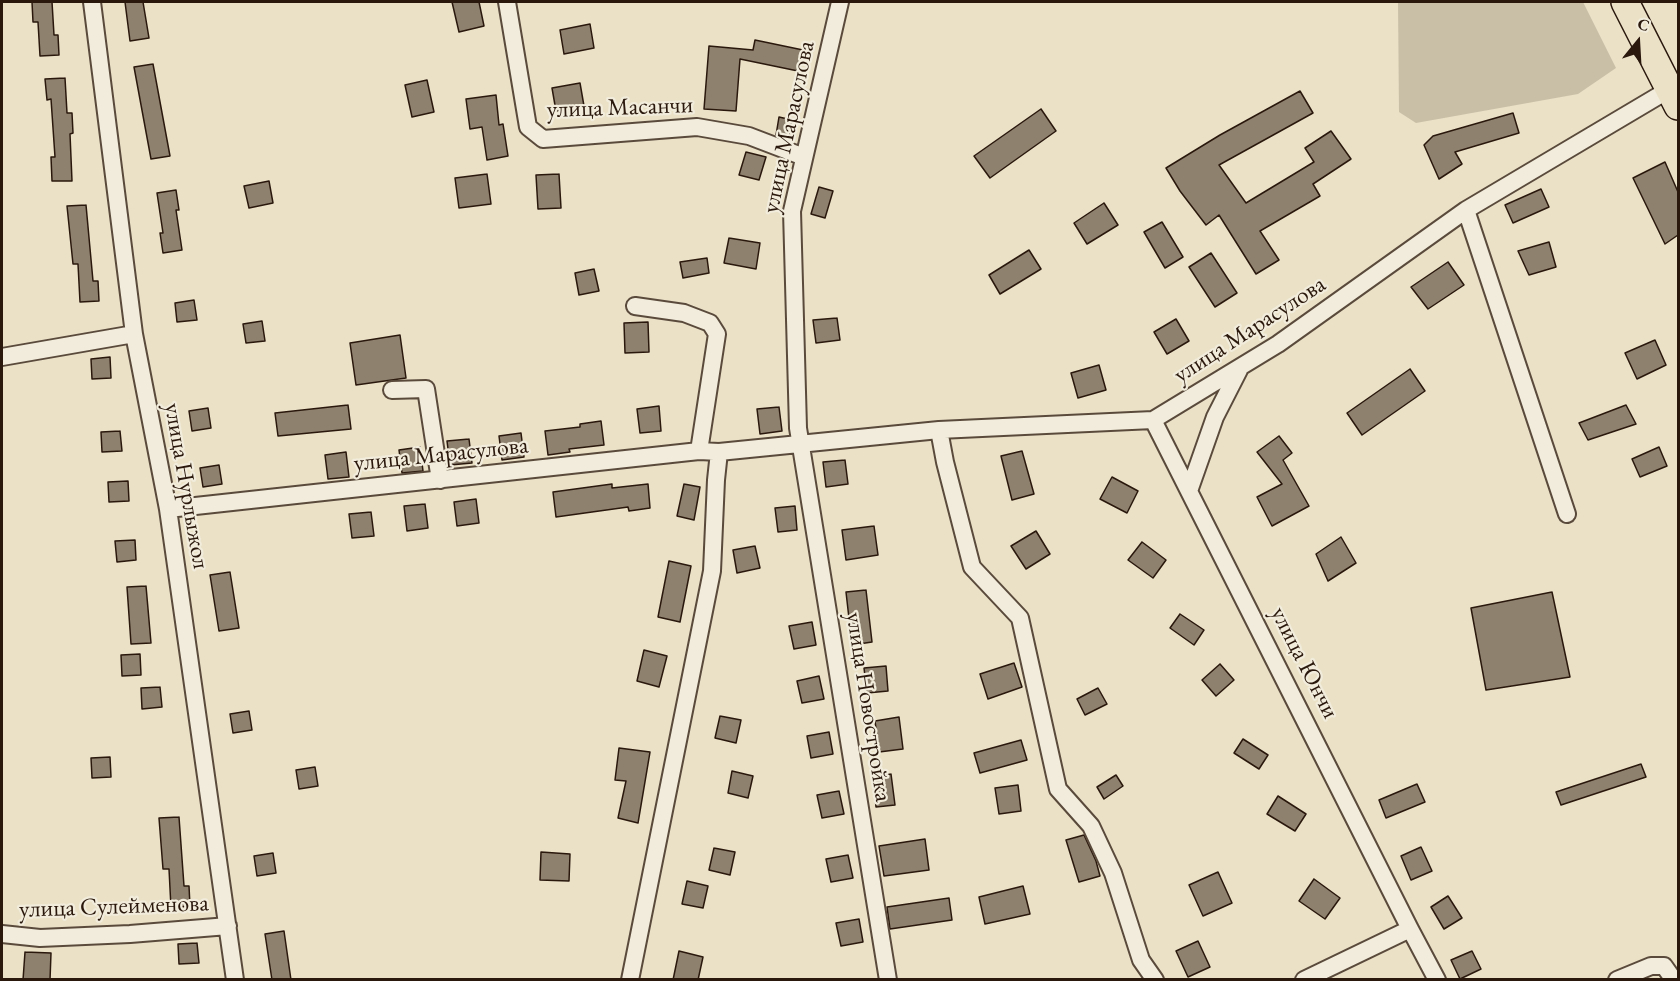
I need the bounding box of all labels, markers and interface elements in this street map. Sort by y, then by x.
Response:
north arrow [1608,12,1668,72]
text: С [1635,13,1652,36]
street label: улица Марасулова [757,38,821,216]
street label: улица Масанчи [546,91,694,125]
street label: улица Марасулова [1169,270,1331,390]
street label: улица Нурлыжол [157,401,215,571]
street label: улица Марасулова [352,432,530,478]
street label: улица Юнчи [1264,602,1344,724]
street label: улица Новостройка [839,610,897,804]
street label: улица Сулейменова [19,889,209,925]

